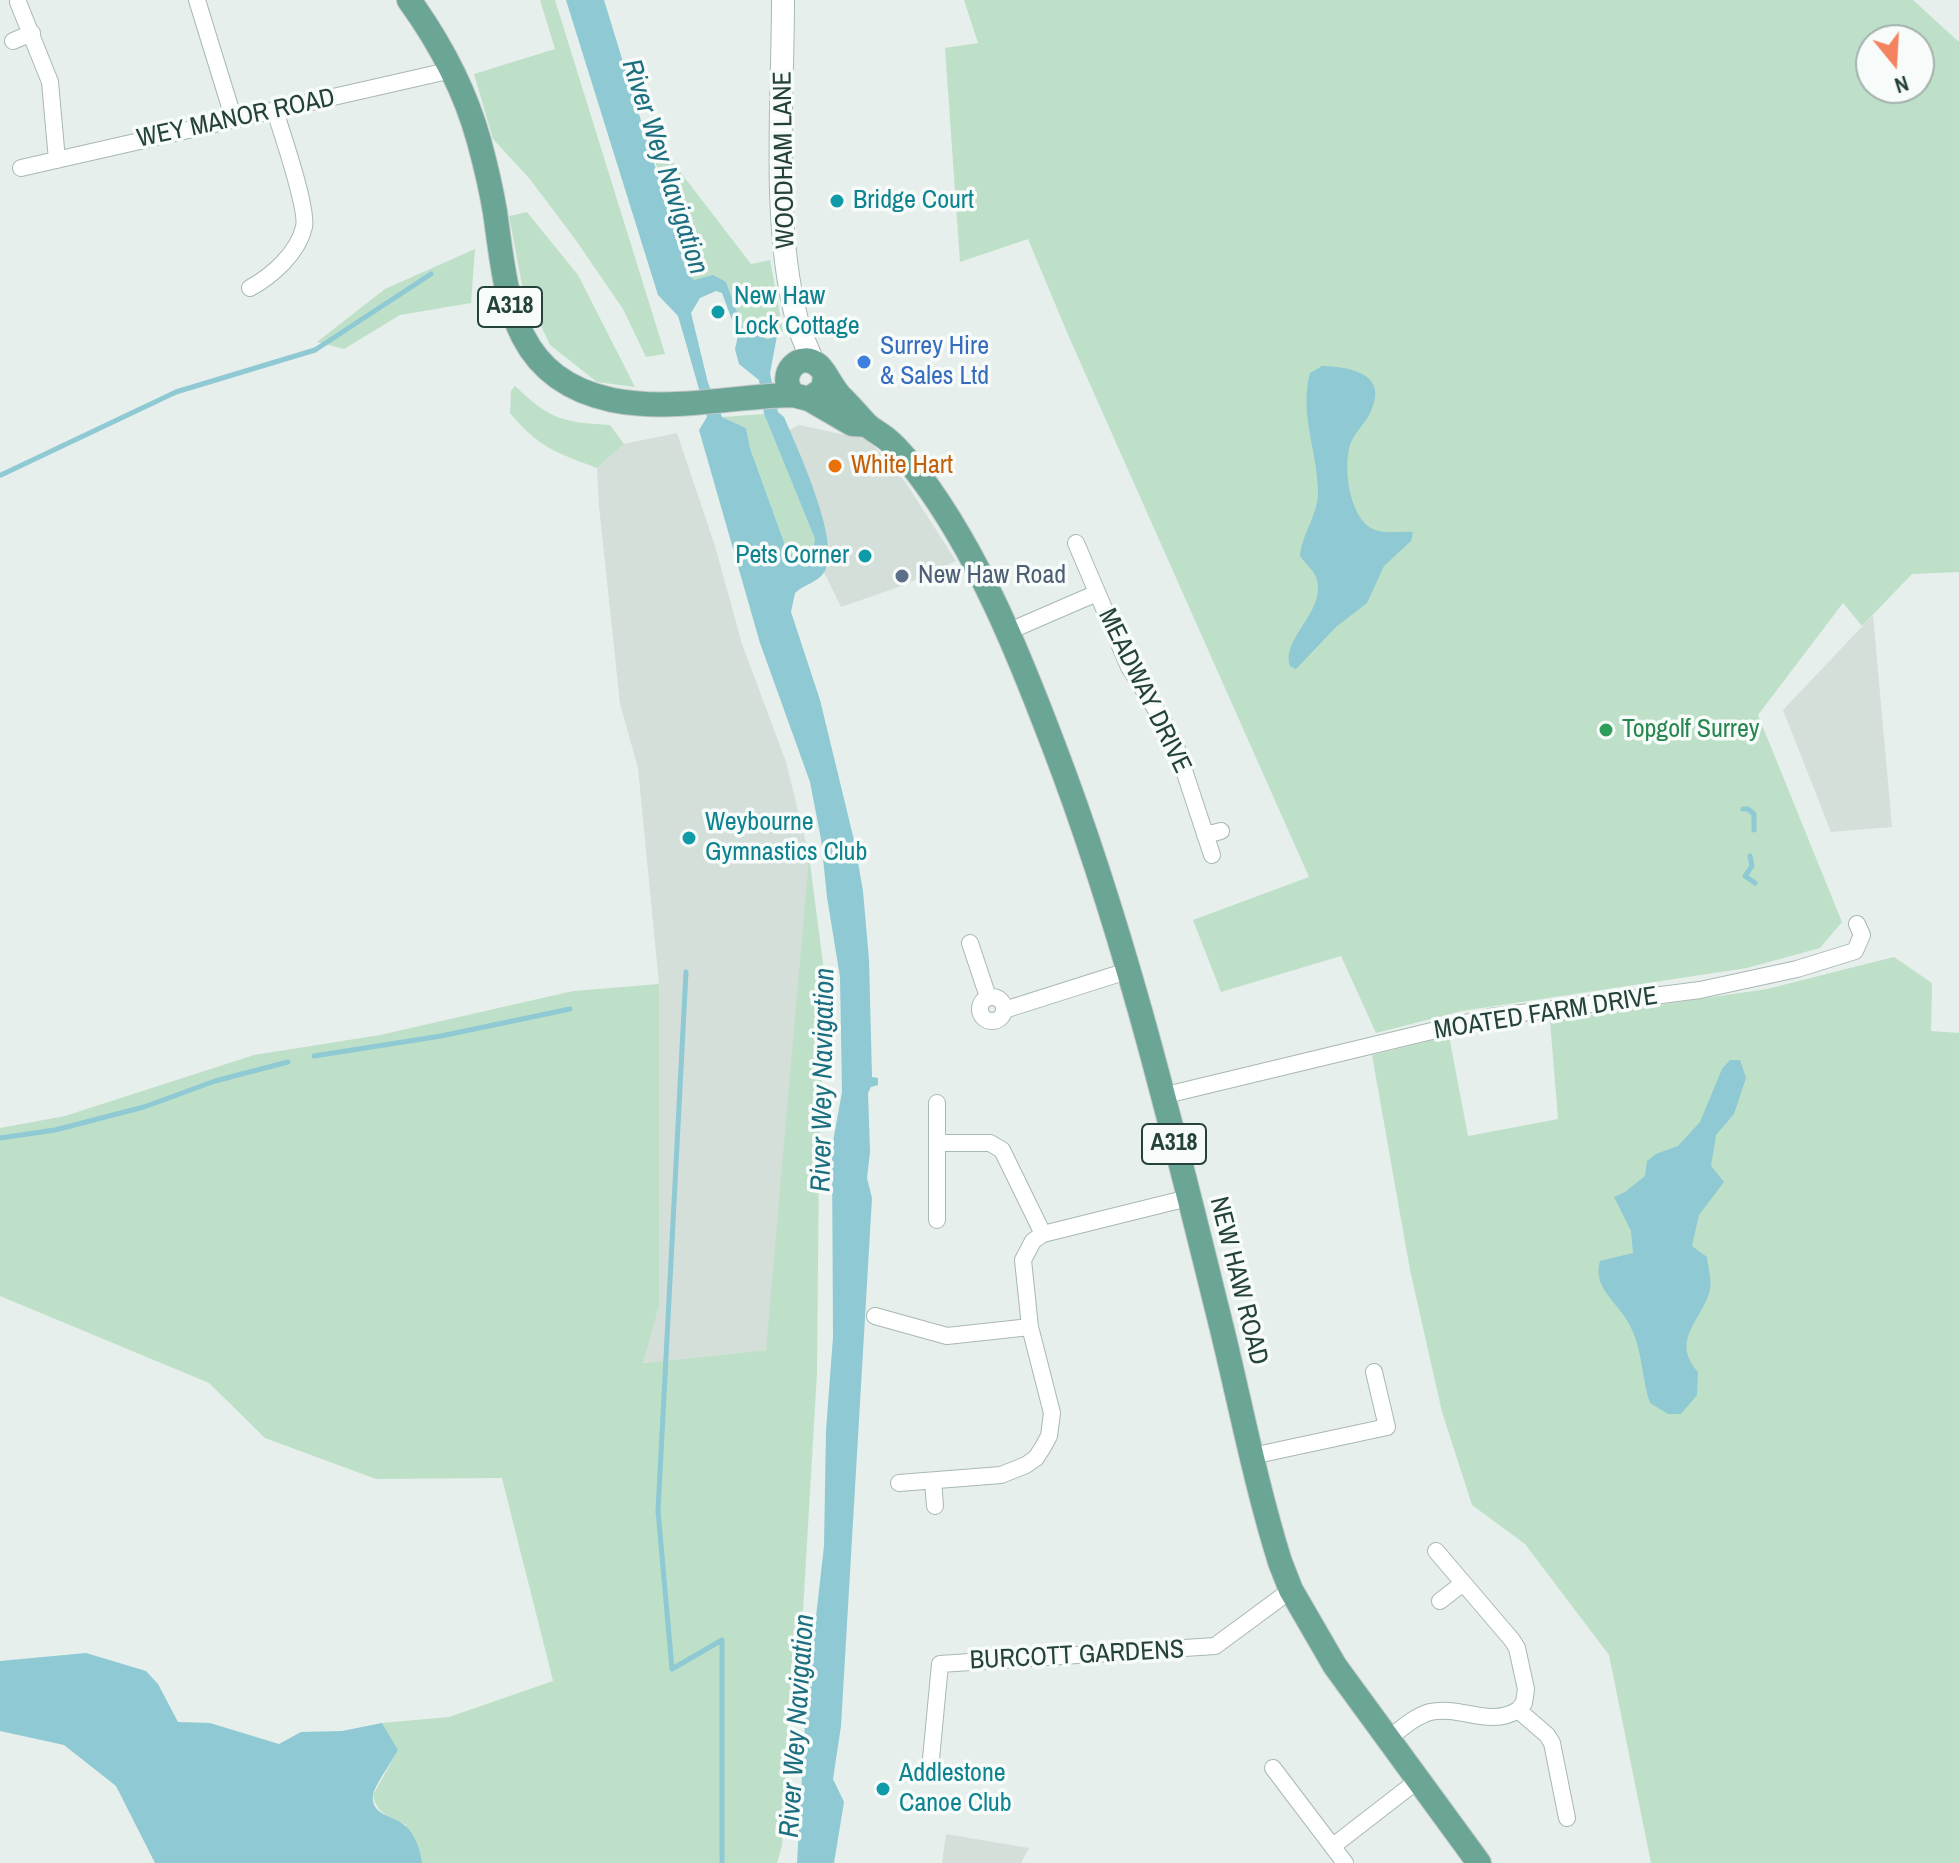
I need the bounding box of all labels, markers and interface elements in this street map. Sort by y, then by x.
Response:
north arrow [1855,24,1935,104]
water label: River Wey Navigation [613,55,715,279]
text: N [1891,69,1913,101]
street label: WOODHAM LANE [768,71,802,249]
street label: WEY MANOR ROAD [134,83,338,155]
place label: Bridge Court [853,185,974,217]
marker: Bridge Court [828,192,846,210]
place label: New Haw Lock Cottage [734,281,860,342]
road number: A318 [478,287,542,327]
marker: New Haw Lock Cottage [709,303,727,321]
place label: Surrey Hire & Sales Ltd [880,331,989,392]
marker: Surrey Hire & Sales Ltd [855,353,873,371]
place label: White Hart [851,450,953,482]
marker: White Hart [826,457,844,475]
place label: Pets Corner [735,540,849,572]
marker: Pets Corner [856,547,874,565]
place label: New Haw Road [918,560,1066,592]
marker: New Haw Road [893,567,911,585]
street label: MEADWAY DRIVE [1091,604,1197,778]
place label: Topgolf Surrey [1622,714,1759,746]
marker: Topgolf Surrey [1597,721,1615,739]
place label: Weybourne Gymnastics Club [705,807,867,868]
marker: Weybourne Gymnastics Club [680,829,698,847]
water label: River Wey Navigation [805,968,843,1192]
street label: MOATED FARM DRIVE [1432,981,1660,1047]
road number: A318 [1142,1124,1206,1164]
street label: NEW HAW ROAD [1202,1194,1274,1368]
water label: River Wey Navigation [773,1613,823,1839]
street label: BURCOTT GARDENS [969,1635,1185,1677]
place label: Addlestone Canoe Club [899,1758,1012,1820]
marker: Addlestone Canoe Club [874,1780,892,1798]

